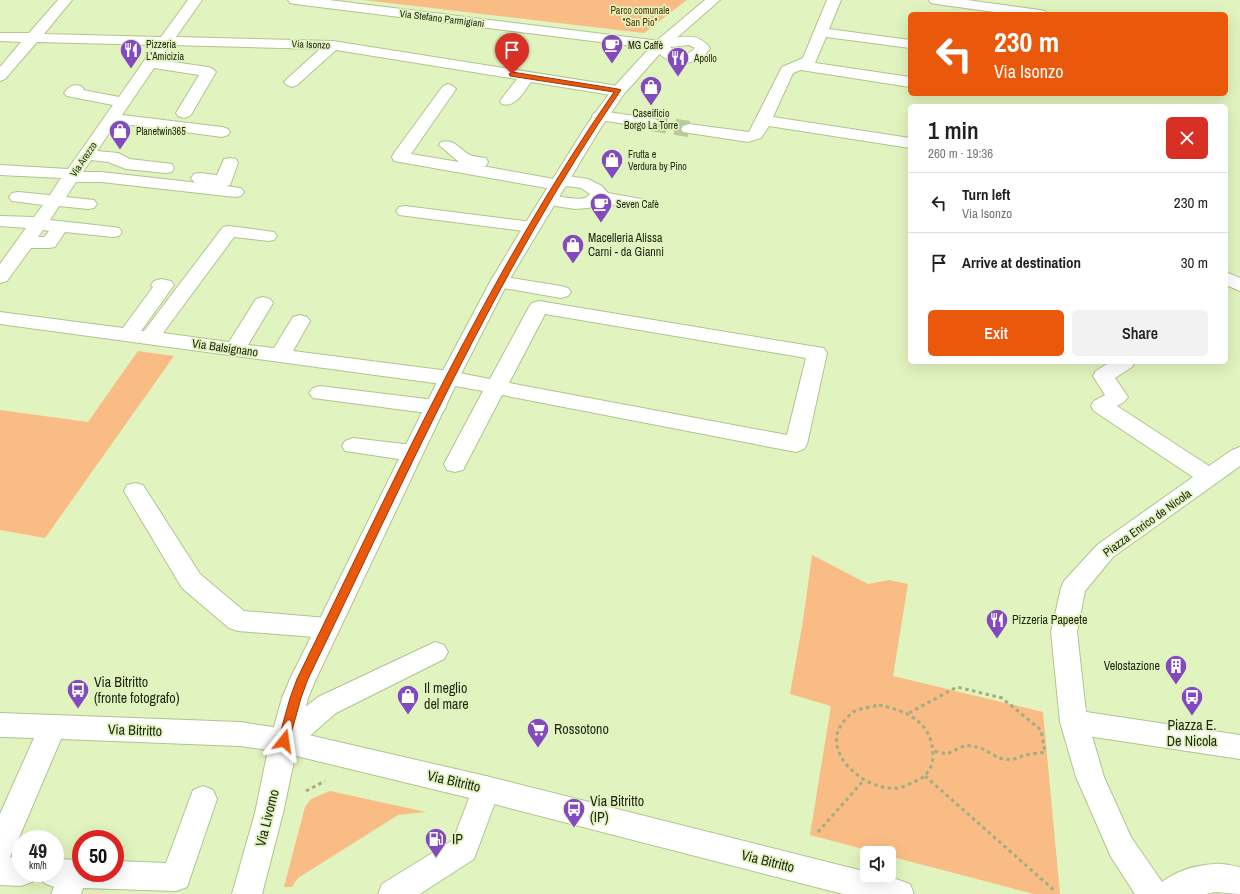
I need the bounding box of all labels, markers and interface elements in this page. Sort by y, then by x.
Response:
park label: Parco comunale "San Pio" [610,4,670,29]
street label: Via Stefano Parmigiani [399,7,485,30]
text: 230 m [994,23,1059,61]
icon: left [928,28,980,80]
cafe icon: MG Caffè [599,32,625,65]
pin [495,33,529,74]
restaurant icon: Pizzeria L'Amicizia [118,37,144,70]
street label: Via Isonzo [291,37,331,52]
place label: Pizzeria L'Amicizia [146,38,184,63]
icon: arrive [501,39,523,61]
place label: MG Caffè [628,39,663,52]
restaurant icon: Apollo [665,45,691,78]
place label: Apollo [693,52,717,65]
text: Via Isonzo [994,59,1064,84]
shop icon: Caseificio Borgo La Torre [638,74,664,107]
place label: Caseificio Borgo La Torre [624,107,678,132]
text: 1 min [928,114,979,146]
button: close [1166,117,1208,159]
shop icon: Planetwin365 [107,118,133,151]
place label: Planetwin365 [136,125,186,138]
street label: Via Arezzo [67,139,100,179]
text: 260 m · 19:36 [928,145,993,162]
shop icon: Frutta e Verdura by Pino [599,147,625,180]
place label: Frutta e Verdura by Pino [628,148,687,173]
text: Turn left [962,184,1010,205]
cafe icon: Seven Cafè [588,191,614,224]
icon: left [928,192,950,214]
text: 230 m [1174,192,1208,213]
place label: Seven Cafè [616,198,659,211]
text: Via Isonzo [962,205,1012,222]
place label: Macelleria Alissa Carni - da Gianni [588,230,664,260]
shop icon: Macelleria Alissa Carni - da Gianni [560,232,586,265]
icon: arrive [928,252,950,274]
text: Arrive at destination [962,252,1081,273]
text: 30 m [1181,252,1208,273]
button: Exit [928,310,1064,356]
button: Share [1072,310,1208,356]
street label: Via Balsignano [191,335,259,361]
street label: Piazza Enrico de Nicola [1100,485,1195,561]
restaurant icon: Pizzeria Papeete [984,607,1010,640]
place label: Pizzeria Papeete [1012,612,1088,628]
building icon: Velostazione [1163,653,1189,686]
place label: Velostazione [1104,658,1160,674]
place label: Via Bitritto (fronte fotografo) [94,673,180,707]
bus stop icon: Via Bitritto (fronte fotografo) [65,677,91,710]
place label: Il meglio del mare [424,679,469,713]
shop icon: Il meglio del mare [395,683,421,716]
bus stop icon: Piazza E. De Nicola [1179,684,1205,717]
supermarket icon: Rossotono [525,716,551,749]
place label: Piazza E. De Nicola [1167,716,1218,750]
street label: Via Bitritto [108,720,162,740]
position arrow [263,720,305,762]
place label: Rossotono [554,720,609,738]
street label: Via Bitritto [426,766,482,796]
street label: Via Livorno [251,787,283,849]
place label: Via Bitritto (IP) [590,792,644,826]
bus stop icon: Via Bitritto (IP) [561,796,587,829]
fuel station icon: IP [423,826,449,859]
speed limit sign: 50 [72,830,124,882]
place label: IP [452,830,463,848]
text: 49 [29,837,47,864]
street label: Via Bitritto [740,846,796,876]
map controls [860,846,896,882]
button: sound [860,846,896,882]
text: km/h [29,859,47,872]

